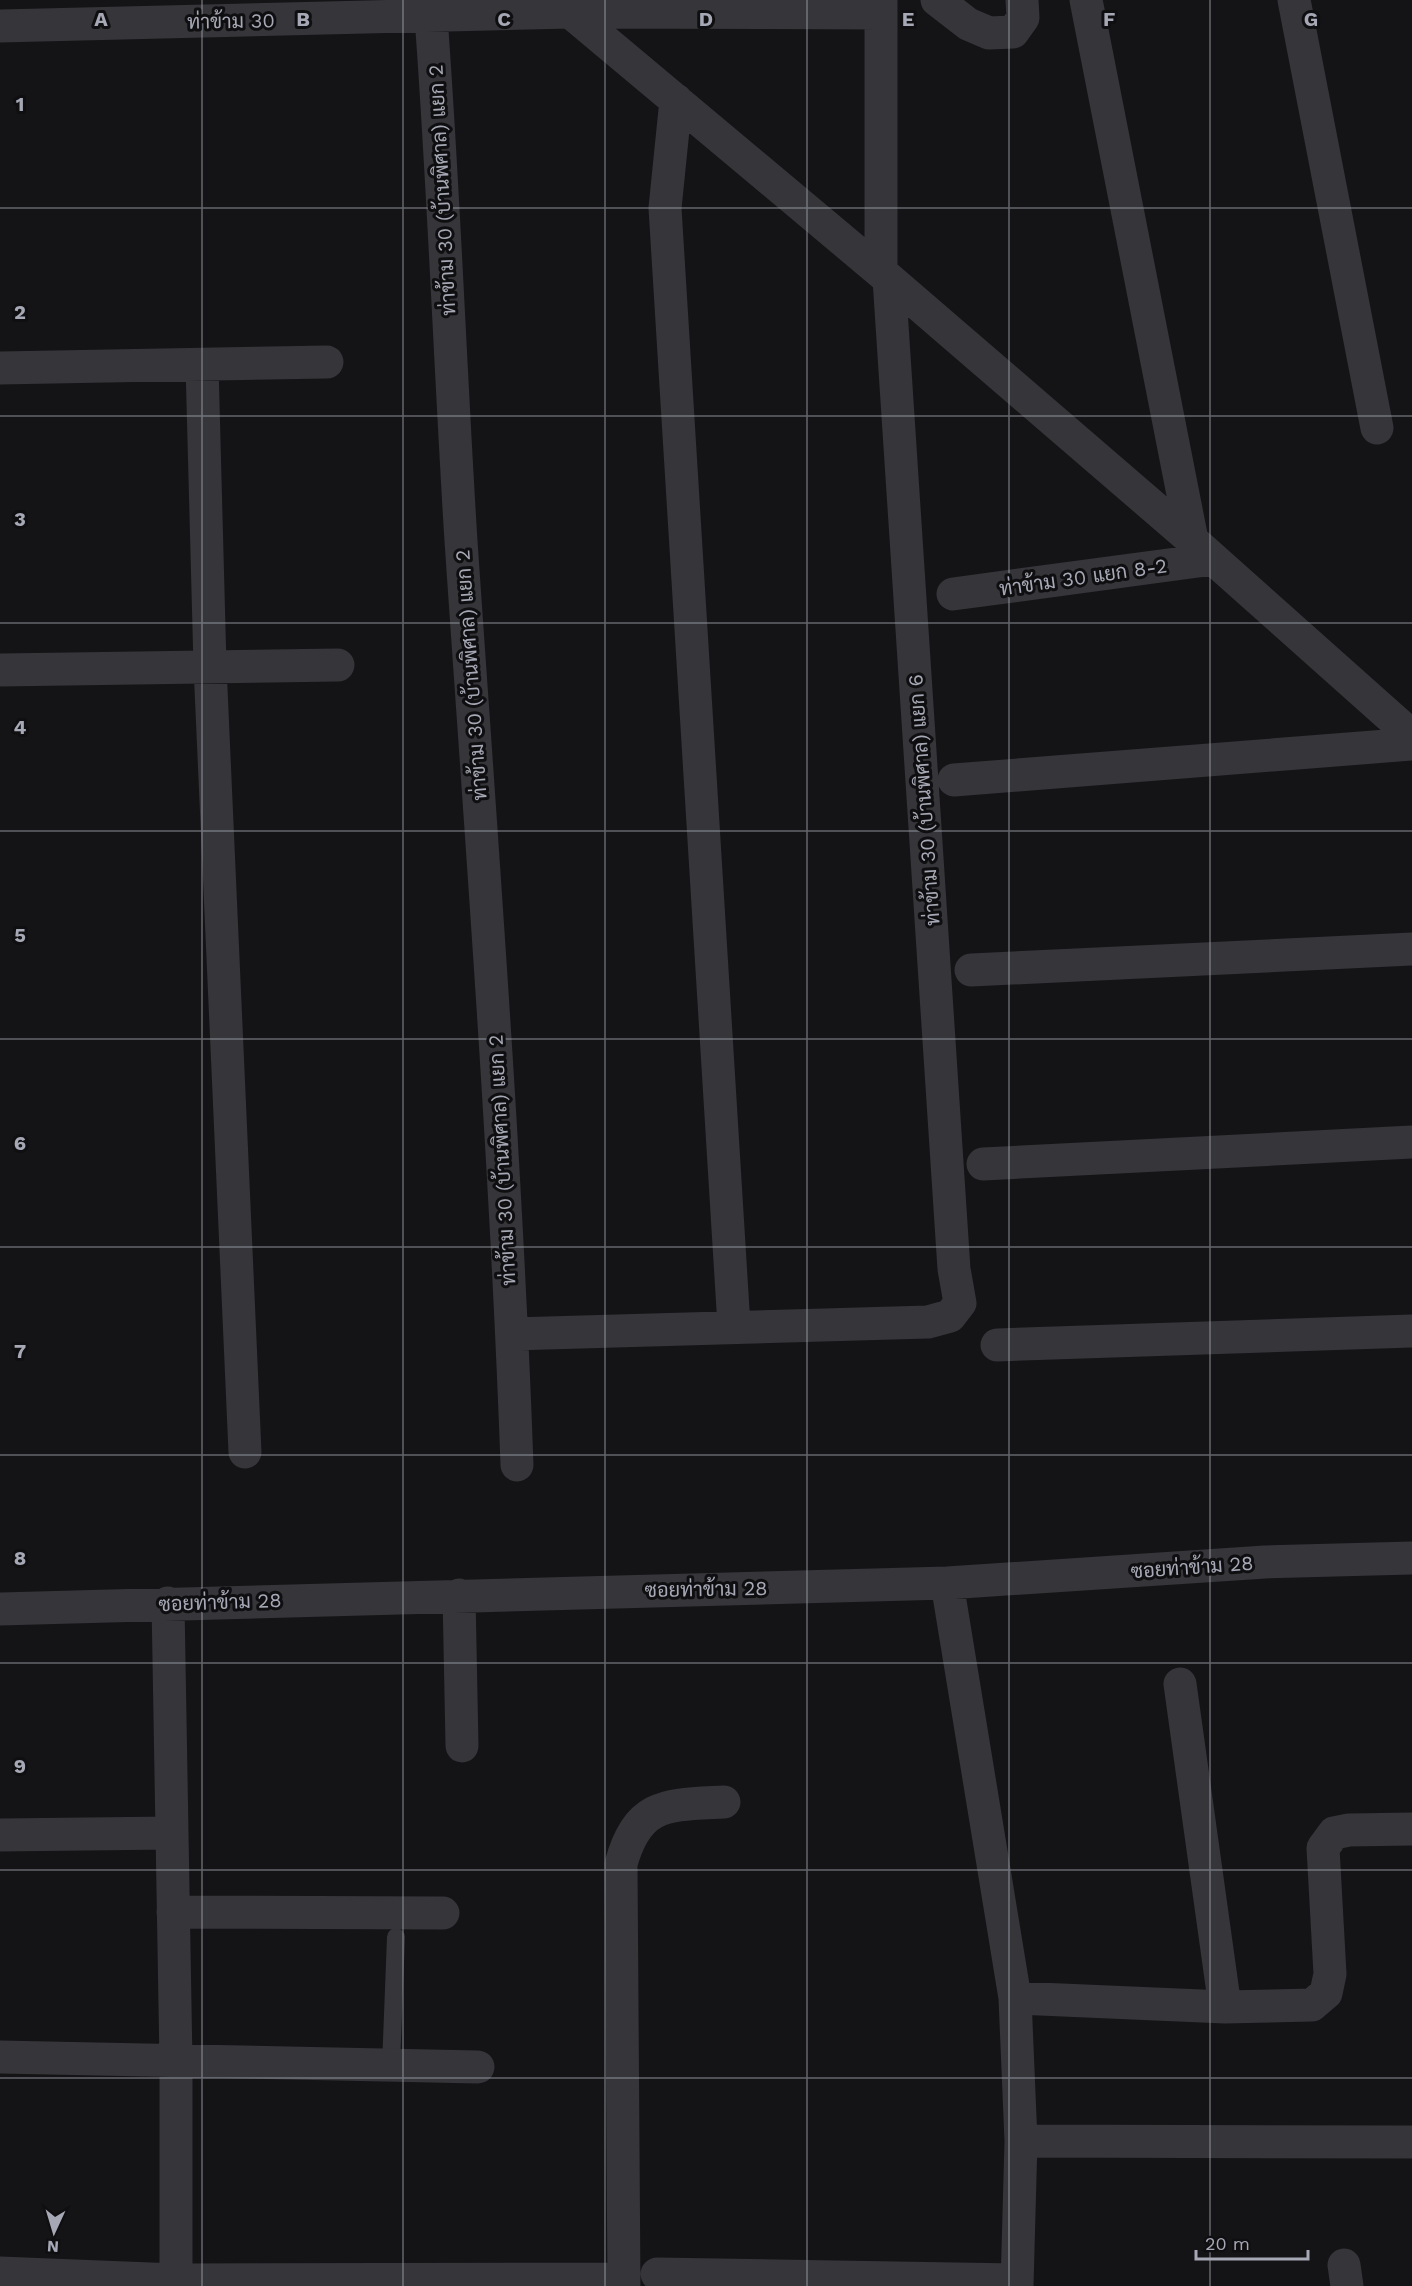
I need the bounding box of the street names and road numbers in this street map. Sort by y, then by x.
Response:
street label: ท่าข้าม 30 [187,8,275,34]
street label: ท่าข้าม 30 (บ้านพิศาล) แยก 2 [423,64,461,316]
street label: ท่าข้าม 30 (บ้านพิศาล) แยก 2 [450,549,492,801]
street label: ท่าข้าม 30 แยก 8-2 [998,553,1168,601]
street label: ท่าข้าม 30 (บ้านพิศาล) แยก 6 [903,674,945,926]
street label: ท่าข้าม 30 (บ้านพิศาล) แยก 2 [483,1034,521,1286]
street label: ซอยท่าข้าม 28 [1130,1551,1254,1583]
street label: ซอยท่าข้าม 28 [644,1576,768,1602]
street label: ซอยท่าข้าม 28 [158,1588,282,1616]

